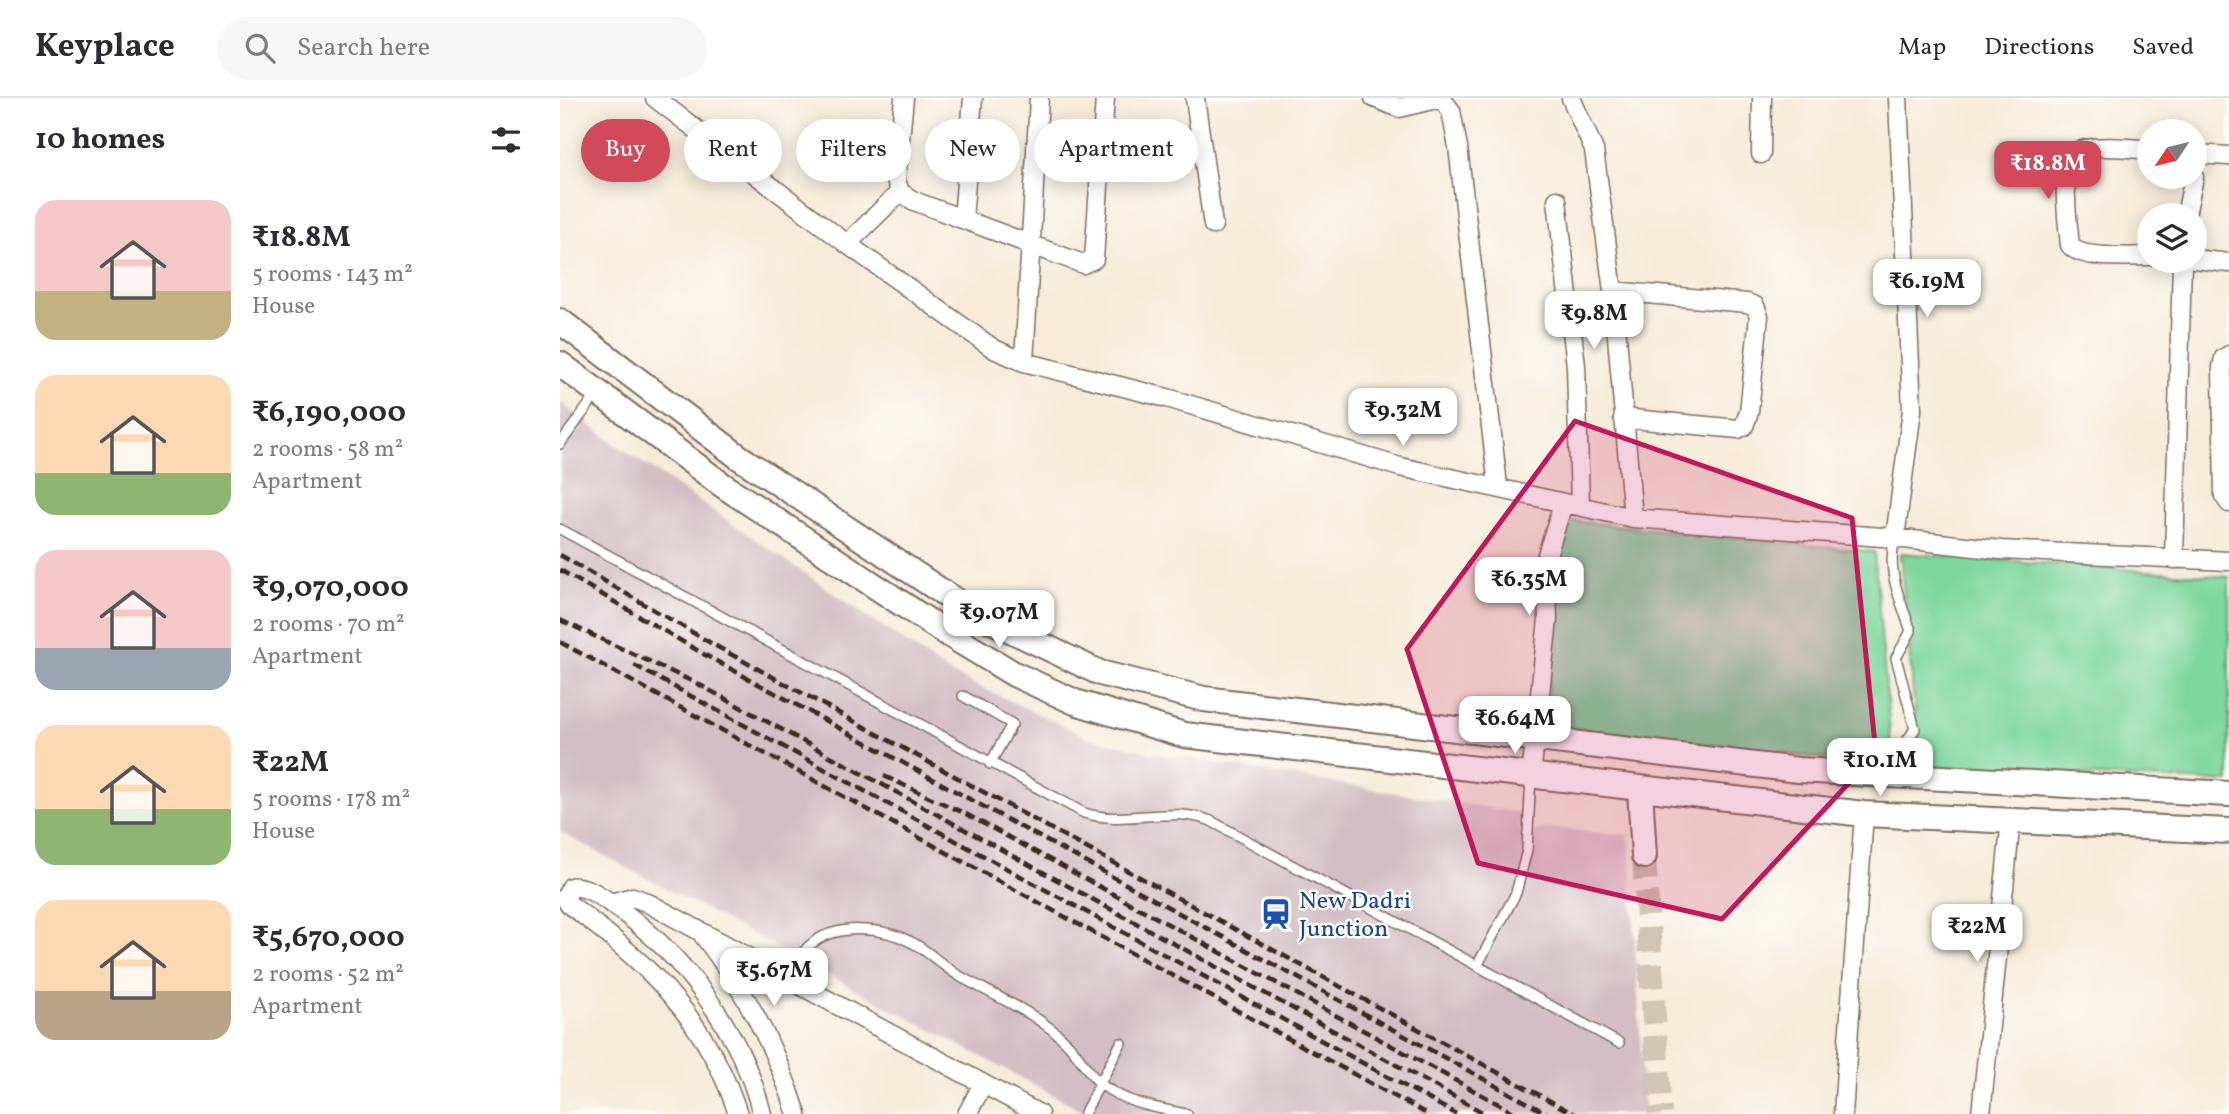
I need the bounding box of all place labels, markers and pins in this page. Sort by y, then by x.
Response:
pin: ₹18.8M [1991,141,2105,201]
pin: ₹6.19M [1870,260,1984,319]
pin: ₹9.8M [1545,292,1643,351]
pin: ₹9.32M [1346,388,1460,448]
pin: ₹6.35M [1472,558,1586,617]
pin: ₹9.07M [942,590,1056,650]
pin: ₹6.64M [1458,696,1572,756]
pin: ₹10.1M [1823,738,1937,798]
place label: New Dadri Junction [1299,885,1411,947]
station icon: New Dadri Junction [1259,897,1293,931]
pin: ₹22M [1936,904,2018,964]
pin: ₹5.67M [717,948,831,1008]

